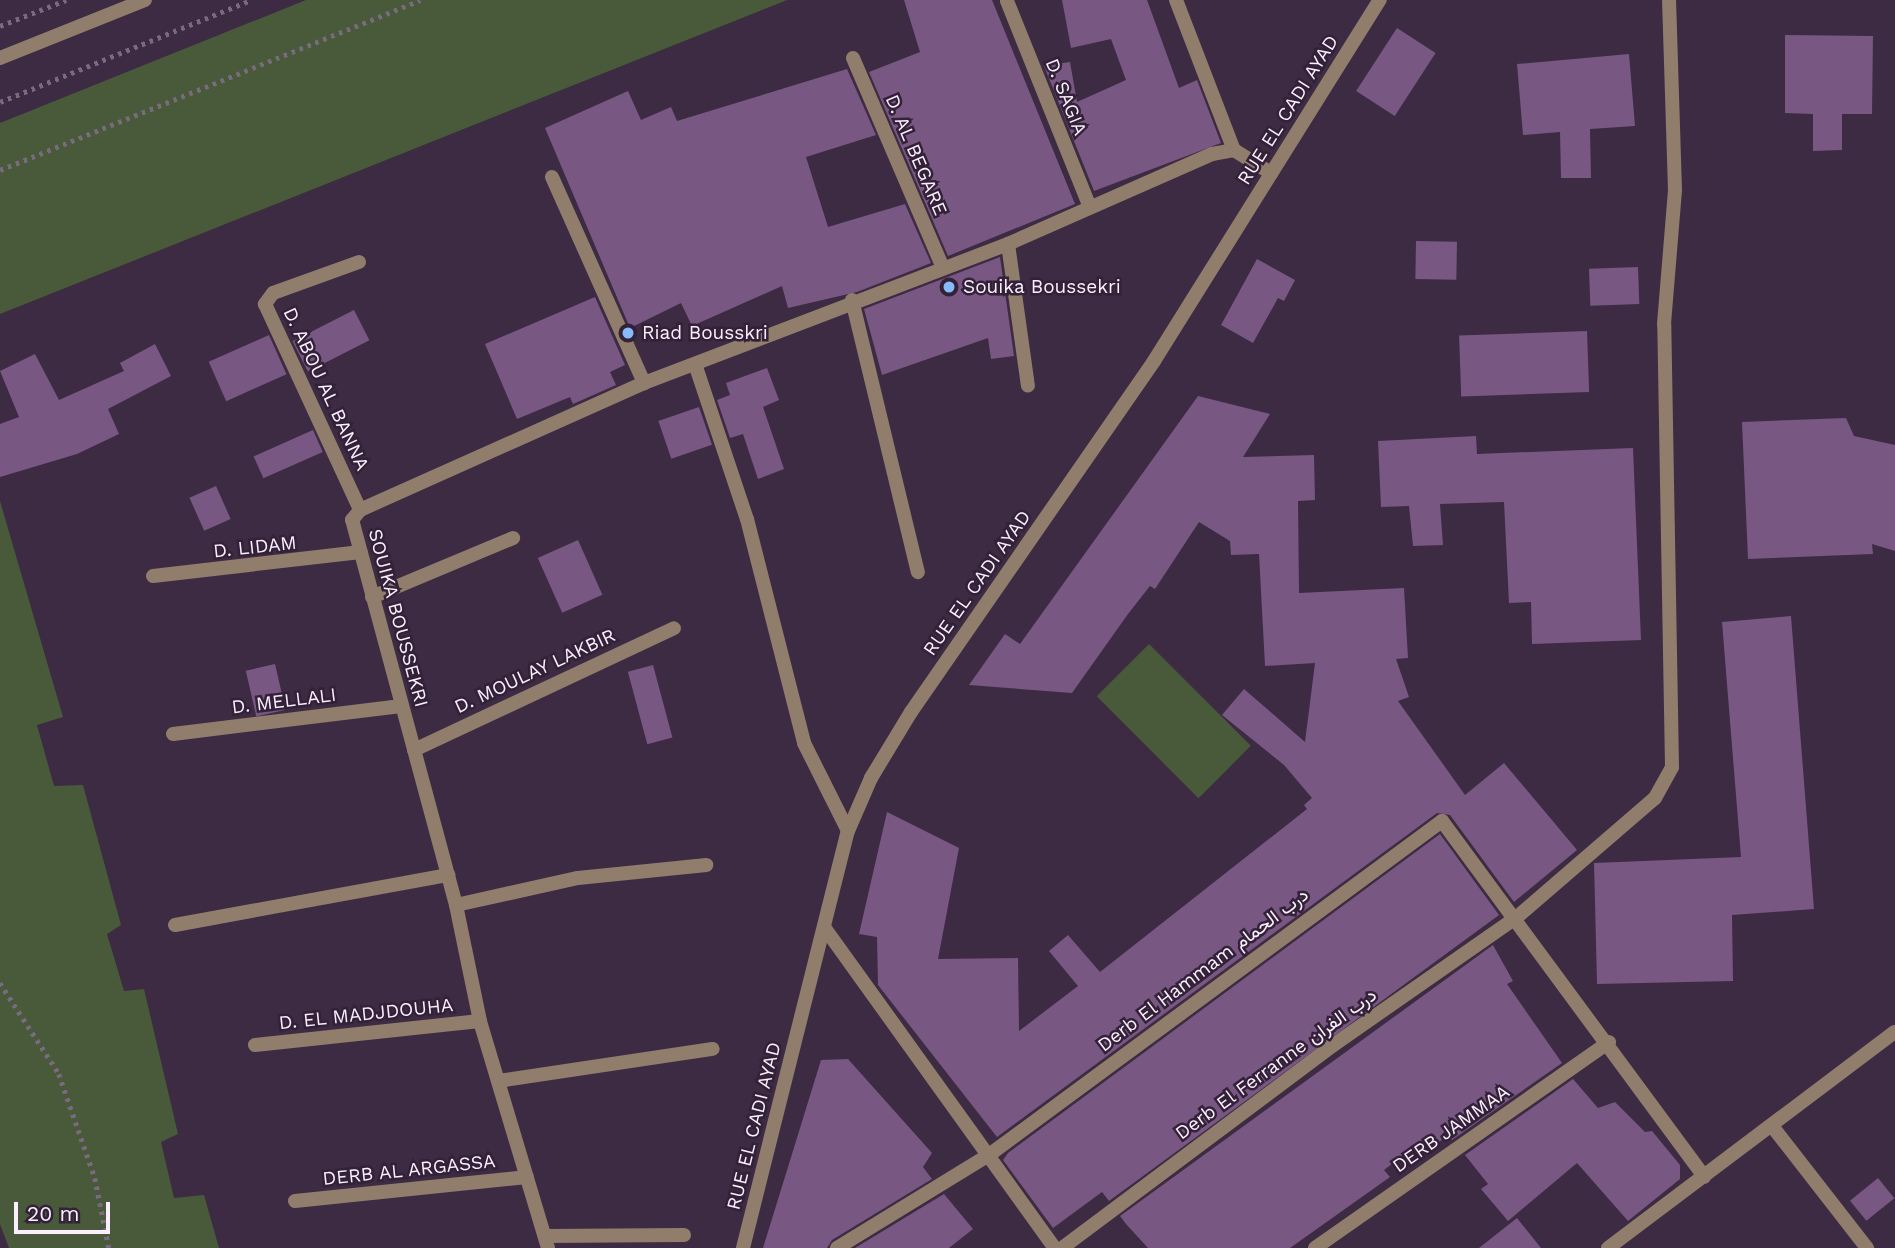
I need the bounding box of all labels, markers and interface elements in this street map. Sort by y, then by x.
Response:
street label: RUE EL CADI AYAD [1232,31,1344,189]
street label: D. SAGIA [1040,55,1092,139]
street label: D. AL BEGARE [880,91,952,219]
place label: Souika Boussekri [963,276,1121,298]
marker: Souika Boussekri [941,279,957,295]
street label: D. ABOU AL BANNA [278,303,374,475]
place label: Riad Bousskri [642,322,768,344]
marker: Riad Bousskri [620,325,636,341]
street label: RUE EL CADI AYAD [918,506,1036,660]
street label: SOUIKA BOUSSEKRI [363,526,433,710]
street label: D. LIDAM [212,531,298,563]
street label: D. MOULAY LAKBIR [451,624,619,718]
street label: D. MELLALI [230,683,338,719]
street label: Derb El Hammam درب الحمام [1093,883,1313,1057]
street label: Derb El Ferranne درب الفران [1171,983,1381,1145]
street label: D. EL MADJDOUHA [277,993,455,1035]
street label: RUE EL CADI AYAD [722,1039,786,1213]
street label: DERB JAMMAA [1388,1080,1514,1178]
street label: DERB AL ARGASSA [320,1149,498,1191]
scale bar [18,1188,114,1232]
text: 20 m [27,1201,79,1226]

